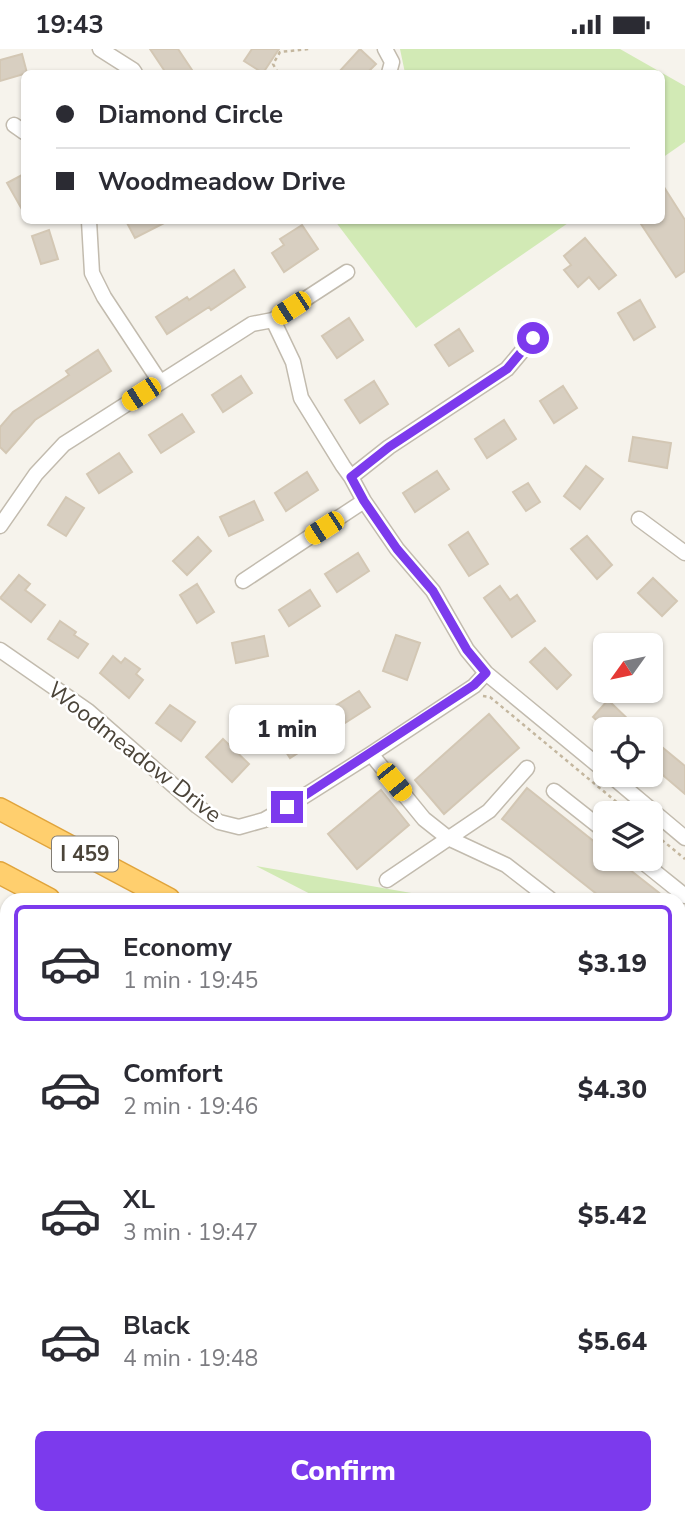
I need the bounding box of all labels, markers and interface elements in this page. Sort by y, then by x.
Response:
text: 19:43 [35,7,104,42]
text: Diamond Circle [98,97,283,132]
text: Woodmeadow Drive [98,164,346,199]
car [268,288,315,328]
route start [517,322,549,354]
car [118,374,165,414]
car [301,508,348,548]
north arrow [593,633,663,703]
map controls [593,633,663,871]
street label: Woodmeadow Drive [41,675,228,830]
callout: 1 min [229,705,345,755]
text: 1 min [257,714,317,745]
button: locate [593,717,663,787]
car [373,759,416,805]
route end [271,791,303,823]
button: layers [593,801,663,871]
road number: I 459 [52,837,118,871]
text: Economy [123,930,232,965]
icon: car [39,932,102,995]
text: $3.19 [578,946,647,981]
text: 1 min · 19:45 [123,965,258,996]
text: Comfort [123,1056,223,1091]
icon: car [39,1058,102,1121]
text: $4.30 [578,1072,647,1107]
text: 2 min · 19:46 [123,1091,258,1122]
text: XL [123,1182,155,1217]
icon: car [39,1184,102,1247]
text: $5.42 [578,1198,647,1233]
text: 3 min · 19:47 [123,1217,258,1248]
text: Black [123,1308,190,1343]
icon: car [39,1310,102,1373]
text: $5.64 [578,1324,647,1359]
text: 4 min · 19:48 [123,1343,258,1374]
button: Confirm [35,1431,651,1511]

